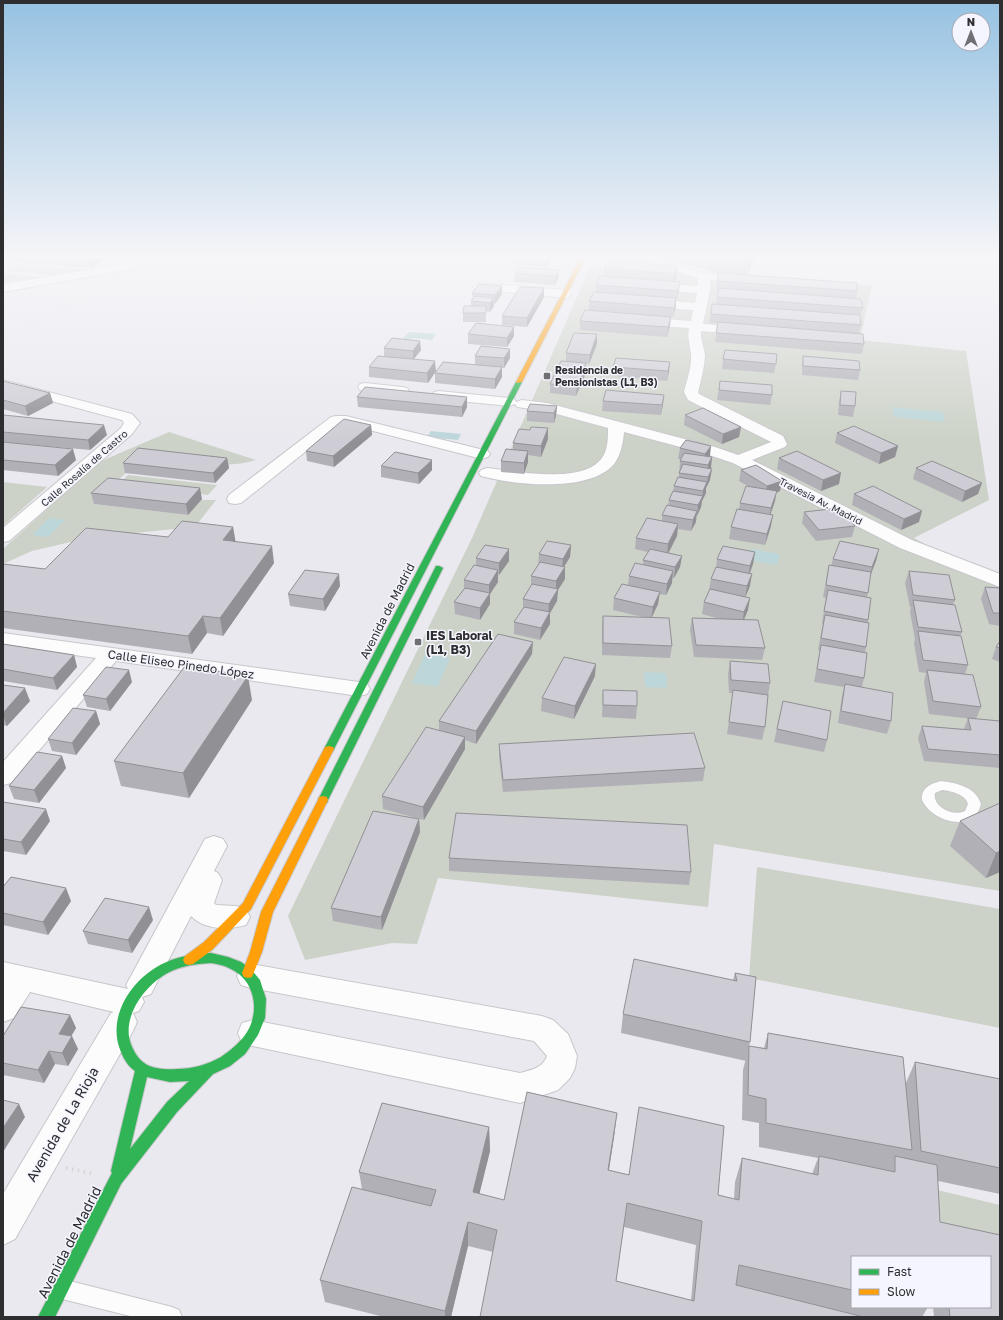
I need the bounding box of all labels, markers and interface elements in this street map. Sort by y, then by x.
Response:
north arrow [951,12,991,52]
text: N [967,15,975,28]
place label: Residencia de Pensionistas (L1, B3) [555,364,658,388]
marker: Residencia de Pensionistas (L1, B3) [542,371,552,381]
street label: Calle Rosalía de Castro [38,427,130,509]
street label: Travesia Av. Madrid [777,475,865,527]
street label: Avenida de Madrid [356,561,418,661]
place label: IES Laboral (L1, B3) [426,628,493,657]
marker: IES Laboral (L1, B3) [413,637,423,647]
street label: Calle Eliseo Pinedo López [107,646,255,682]
street label: Avenida de La Rioja [22,1064,102,1184]
street label: Avenida de Madrid [33,1183,105,1301]
legend [851,1256,991,1308]
text: Fast [887,1264,912,1279]
text: Slow [887,1284,915,1299]

